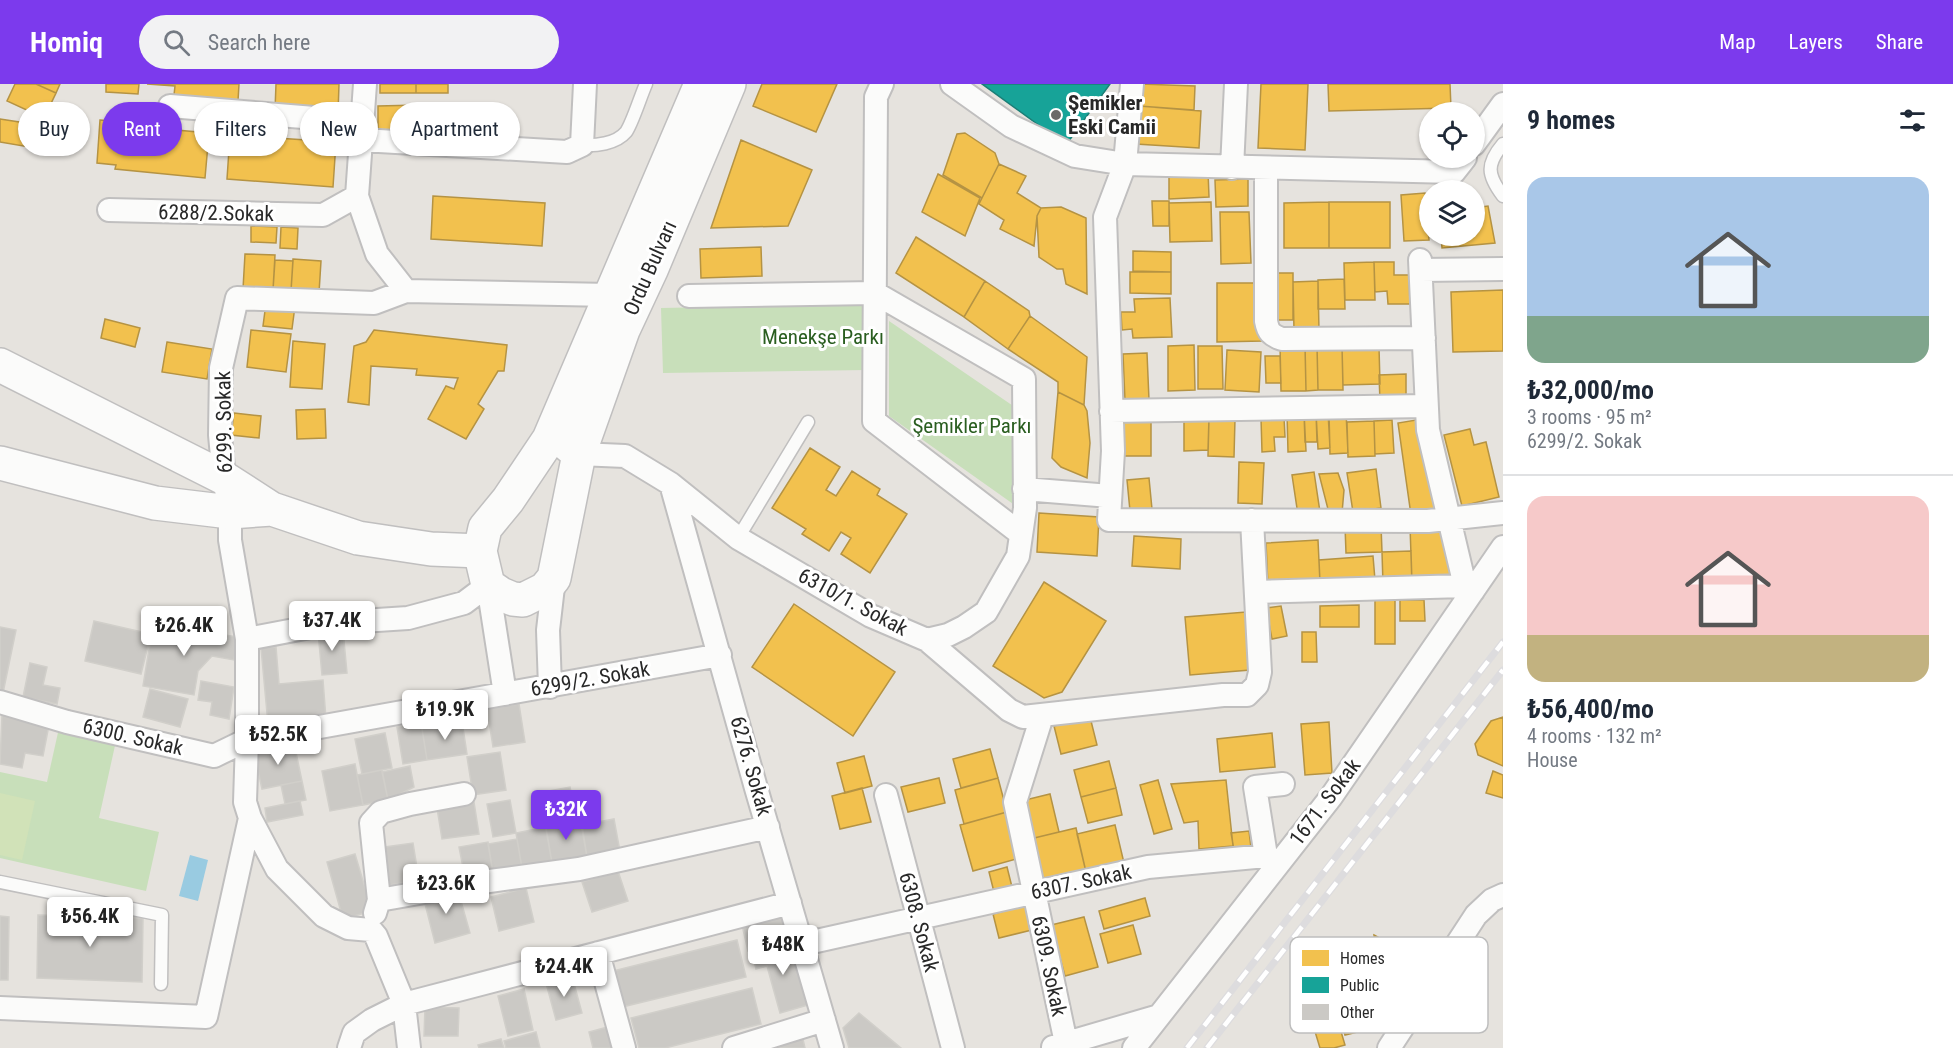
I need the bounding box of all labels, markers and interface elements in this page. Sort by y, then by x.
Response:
search box [139,15,559,69]
text: Homiq [30,26,103,59]
icon: search [160,26,193,59]
text: Search here [208,30,310,55]
text: Map [1719,30,1756,54]
text: Layers [1789,30,1843,54]
text: Share [1876,30,1923,54]
place label: Şemikler Eski Camii [1068,91,1156,139]
chip: Buy [18,102,90,156]
chip: Rent [102,102,182,156]
chip: Filters [194,102,288,156]
chip: New [300,102,378,156]
chip: Apartment [390,102,520,156]
map controls [1419,102,1485,246]
button: locate [1419,102,1485,168]
icon: filters [1896,104,1929,137]
text: 9 homes [1527,105,1615,135]
marker: Şemikler Eski Camii [1049,108,1063,122]
button: layers [1419,180,1485,246]
street label: 6288/2.Sokak [158,200,275,226]
icon: home [1674,216,1782,324]
street label: Ordu Bulvarı [619,217,681,319]
park label: Menekşe Parkı [762,325,884,349]
street label: 6299. Sokak [211,370,237,473]
text: ₺32,000/mo [1527,375,1654,405]
text: 3 rooms · 95 m² [1527,405,1652,429]
park label: Şemikler Parkı [912,414,1032,438]
text: 6299/2. Sokak [1527,429,1642,453]
icon: home [1674,535,1782,643]
street label: 6310/1. Sokak [794,563,912,641]
pin: ₺37.4K [283,601,381,652]
pin: ₺26.4K [135,606,233,657]
text: ₺37.4K [303,608,361,632]
text: ₺26.4K [155,613,213,637]
street label: 6299/2. Sokak [529,657,652,701]
pin: ₺19.9K [396,690,494,741]
text: ₺56,400/mo [1527,694,1654,724]
text: ₺19.9K [416,697,474,721]
street label: 6300. Sokak [80,714,186,760]
street label: 6276. Sokak [725,714,777,819]
pin: ₺52.5K [229,715,327,766]
text: ₺52.5K [249,722,307,746]
text: 4 rooms · 132 m² [1527,724,1662,748]
text: House [1527,748,1578,772]
street label: 1671. Sokak [1285,754,1366,850]
pin: ₺32K [530,790,602,841]
text: ₺32K [545,797,587,821]
street label: 6307. Sokak [1028,860,1134,904]
pin: ₺23.6K [397,864,495,915]
street label: 6308. Sokak [894,870,944,975]
text: ₺23.6K [417,871,475,895]
pin: ₺56.4K [41,897,139,948]
text: ₺56.4K [61,904,119,928]
street label: 6309. Sokak [1027,913,1071,1019]
pin: ₺48K [747,925,819,976]
text: ₺48K [762,932,804,956]
legend [1290,937,1488,1033]
pin: ₺24.4K [515,947,613,998]
text: Homes [1340,949,1385,968]
text: ₺24.4K [535,954,593,978]
text: Public [1340,976,1379,995]
text: Other [1340,1003,1375,1022]

